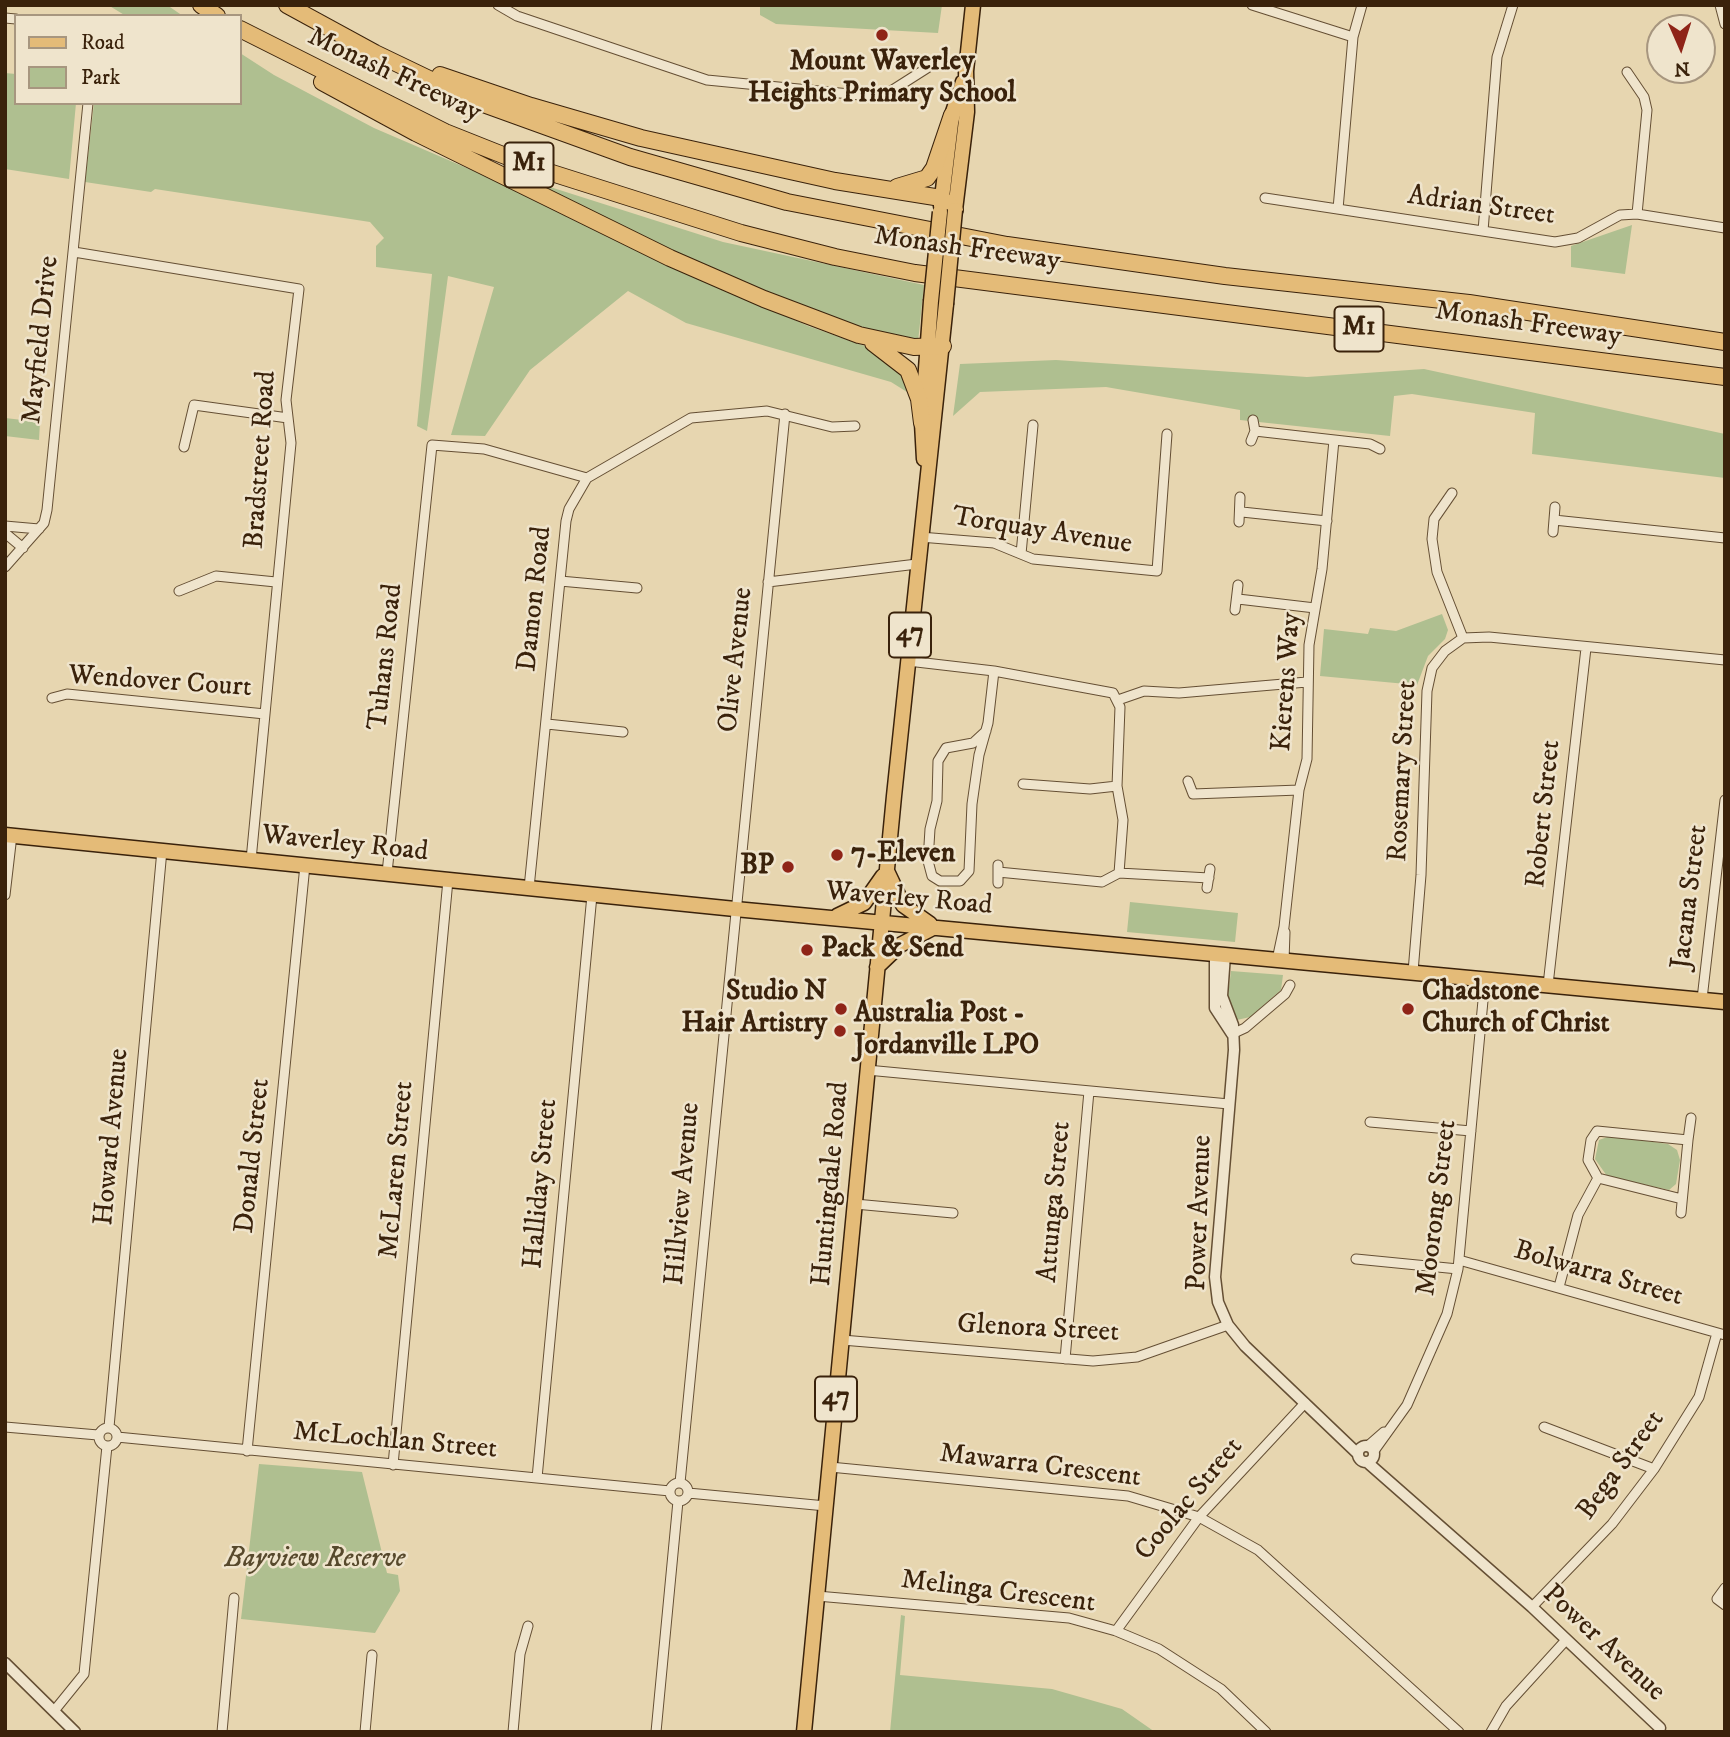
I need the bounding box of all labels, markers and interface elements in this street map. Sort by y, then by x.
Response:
legend [14,14,242,105]
north arrow [1646,14,1716,84]
street label: Monash Freeway [302,21,486,131]
marker: Mount Waverley Heights Primary School [874,27,890,43]
text: Road [81,30,125,56]
place label: Mount Waverley Heights Primary School [748,46,1016,112]
text: N [1674,57,1690,80]
text: Park [81,65,120,91]
road number: M1 [504,142,554,188]
street label: Adrian Street [1405,180,1557,234]
street label: Monash Freeway [872,220,1062,280]
street label: Mayfield Drive [16,254,68,426]
street label: Monash Freeway [1433,295,1623,355]
road number: M1 [1334,306,1384,352]
street label: Bradstreet Road [239,370,285,550]
street label: Torquay Avenue [950,501,1134,563]
street label: Damon Road [512,525,560,673]
street label: Tuhans Road [363,582,411,732]
street label: Olive Avenue [713,586,761,734]
street label: Kierens Way [1266,611,1310,753]
road number: 47 [889,612,931,657]
street label: Wendover Court [67,660,253,706]
street label: Rosemary Street [1382,679,1426,863]
street label: Robert Street [1521,738,1569,890]
street label: Waverley Road [260,820,430,870]
street label: Jacana Street [1665,823,1717,971]
place label: 7-Eleven [851,838,955,872]
marker: 7-Eleven [829,847,845,863]
place label: BP [740,850,774,884]
marker: BP [780,859,796,875]
street label: Waverley Road [824,876,994,924]
place label: Pack & Send [821,933,963,967]
marker: Pack & Send [799,942,815,958]
place label: Studio N Hair Artistry [681,976,827,1042]
place label: Chadstone Church of Christ [1422,976,1609,1042]
place label: Australia Post - Jordanville LPO [854,998,1039,1064]
marker: Studio N Hair Artistry [833,1001,849,1017]
marker: Chadstone Church of Christ [1400,1001,1416,1017]
marker: Australia Post - Jordanville LPO [832,1023,848,1039]
street label: Howard Avenue [89,1047,137,1227]
street label: Donald Street [229,1077,279,1235]
street label: McLaren Street [374,1080,422,1260]
street label: Huntingdale Road [806,1080,858,1288]
street label: Halliday Street [518,1098,566,1270]
street label: Hillview Avenue [659,1101,709,1287]
street label: Moorong Street [1411,1118,1465,1298]
street label: Attunga Street [1032,1120,1080,1284]
street label: Power Avenue [1181,1134,1221,1292]
street label: Bolwarra Street [1510,1235,1686,1315]
street label: Glenora Street [956,1309,1120,1351]
road number: 47 [815,1376,857,1422]
street label: Bega Street [1571,1405,1673,1527]
street label: McLochlan Street [292,1416,498,1468]
street label: Coolac Street [1129,1432,1251,1568]
street label: Mawarra Crescent [937,1438,1143,1496]
park label: Bayview Reserve [225,1543,405,1577]
street label: Melinga Crescent [899,1564,1097,1622]
street label: Power Avenue [1535,1579,1671,1709]

